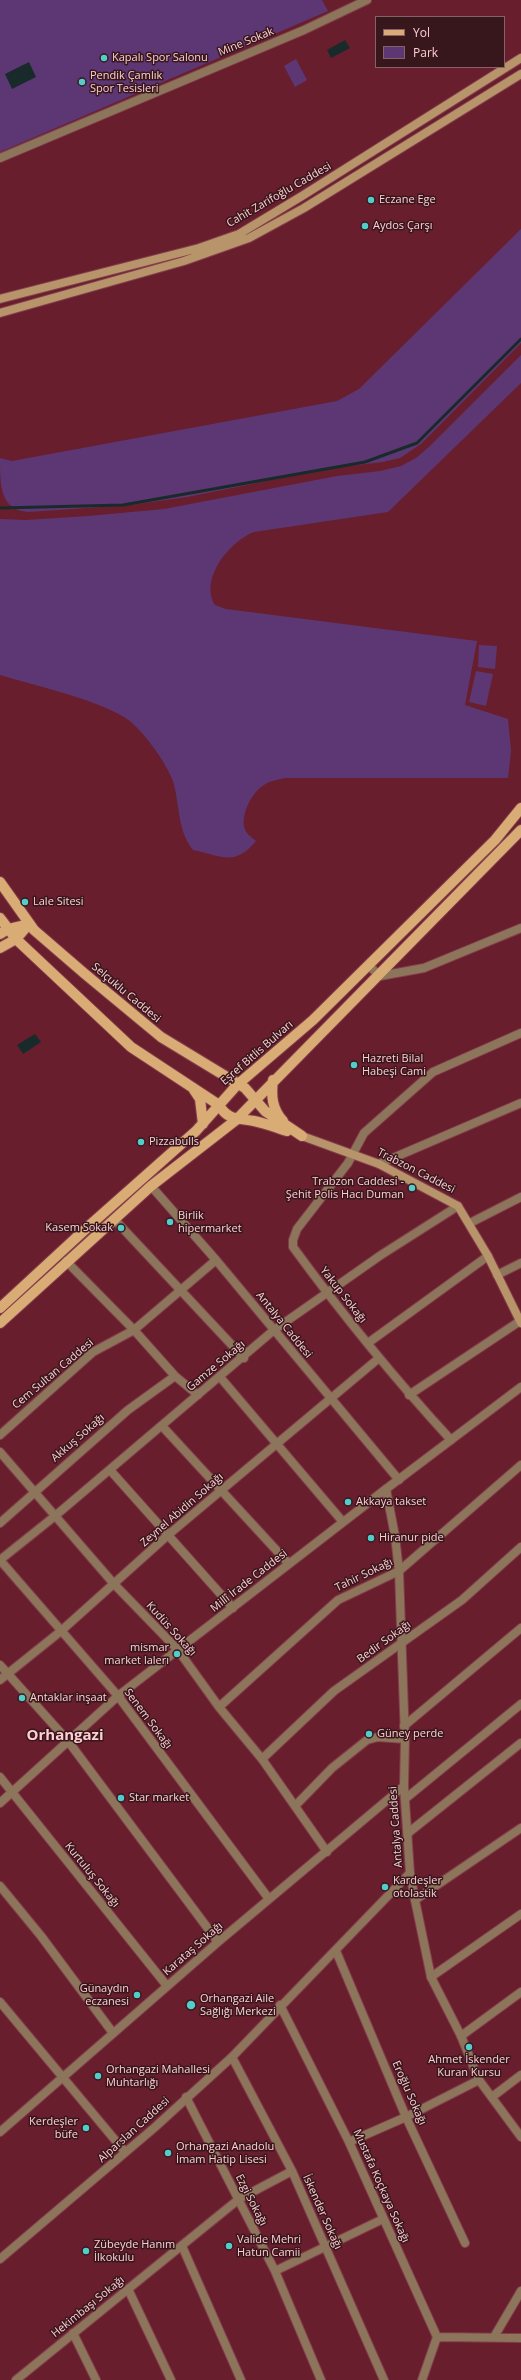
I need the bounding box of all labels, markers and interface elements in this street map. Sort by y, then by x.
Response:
legend [375,16,505,68]
text: Yol [413,24,430,41]
street label: Mine Sokak [216,25,276,59]
text: Park [413,44,438,61]
place label: Kapalı Spor Salonu [112,51,208,65]
marker: Kapalı Spor Salonu [99,53,109,63]
place label: Pendik Çamlık Spor Tesisleri [90,69,162,95]
marker: Pendik Çamlık Spor Tesisleri [77,77,87,87]
street label: Cahit Zarifoğlu Caddesi [224,160,334,230]
place label: Eczane Ege [379,193,436,207]
marker: Eczane Ege [366,195,376,205]
place label: Aydos Çarşı [373,219,432,233]
marker: Aydos Çarşı [360,221,370,231]
place label: Lale Sitesi [33,895,84,909]
marker: Lale Sitesi [20,897,30,907]
street label: Selçuklu Caddesi [89,960,163,1026]
street label: Eşref Bitlis Bulvarı [218,1018,296,1088]
place label: Hazreti Bilal Habeşi Cami [362,1052,426,1078]
marker: Hazreti Bilal Habeşi Cami [349,1060,359,1070]
place label: Pizzabulls [149,1135,199,1149]
marker: Pizzabulls [136,1137,146,1147]
street label: Trabzon Caddesi [375,1146,457,1196]
place label: Trabzon Caddesi - Şehit Polis Hacı Duman [286,1175,404,1201]
marker: Trabzon Caddesi - Şehit Polis Hacı Duman [407,1183,417,1193]
place label: Birlik hipermarket [178,1209,242,1235]
marker: Birlik hipermarket [165,1217,175,1227]
place label: Kasem Sokak [45,1221,113,1235]
marker: Kasem Sokak [116,1223,126,1233]
street label: Yakup Sokağı [317,1264,369,1326]
street label: Antalya Caddesi [253,1289,315,1361]
street label: Cem Sultan Caddesi [10,1336,96,1412]
street label: Gamze Sokağı [184,1338,248,1394]
street label: Akkuş Sokağı [49,1411,107,1465]
street label: Zeynel Abidin Sokağı [138,1470,226,1550]
place label: Akkaya takset [356,1495,426,1509]
marker: Akkaya takset [343,1497,353,1507]
place label: Hiranur pide [379,1531,444,1545]
marker: Hiranur pide [366,1533,376,1543]
street label: Millî İrade Caddesi [208,1547,290,1615]
street label: Tahir Sokağı [333,1555,395,1595]
street label: Kudüs Sokağı [143,1599,199,1659]
street label: Bedir Sokağı [354,1618,414,1666]
place label: mismar market lalerı [104,1641,169,1667]
marker: mismar market lalerı [172,1649,182,1659]
street label: Senem Sokağı [121,1686,175,1752]
place label: Antaklar inşaat [30,1691,107,1705]
marker: Antaklar inşaat [17,1693,27,1703]
district label: Orhangazi [27,1727,103,1745]
place label: Güney perde [377,1727,443,1741]
marker: Güney perde [364,1729,374,1739]
street label: Antalya Caddesi [387,1786,405,1868]
place label: Star market [129,1791,189,1805]
marker: Star market [116,1793,126,1803]
street label: Kurtuluş Sokağı [62,1840,122,1910]
place label: Kardeşler otolastik [393,1874,442,1900]
marker: Kardeşler otolastik [380,1882,390,1892]
street label: Karataş Sokağı [160,1919,226,1979]
place label: Günaydın eczanesi [80,1982,129,2008]
marker: Günaydın eczanesi [132,1990,142,2000]
place label: Orhangazi Aile Sağlığı Merkezi [200,1992,276,2018]
marker: Orhangazi Aile Sağlığı Merkezi [185,1999,197,2011]
marker: Ahmet İskender Kuran Kursu [464,2042,474,2052]
place label: Ahmet İskender Kuran Kursu [428,2053,510,2079]
street label: Eroğlu Sokağı [389,2059,429,2127]
place label: Orhangazi Mahallesi Muhtarlığı [106,2063,210,2089]
marker: Orhangazi Mahallesi Muhtarlığı [93,2071,103,2081]
street label: Alparslan Caddesi [96,2094,172,2166]
place label: Kerdeşler büfe [29,2115,78,2141]
marker: Kerdeşler büfe [81,2123,91,2133]
street label: Mustafa Koçkaya Sokağı [350,2127,412,2245]
place label: Orhangazi Anadolu İmam Hatip Lisesi [176,2140,274,2166]
marker: Orhangazi Anadolu İmam Hatip Lisesi [163,2148,173,2158]
street label: Ezgi Sokağı [232,2172,270,2228]
street label: İskender Sokağı [300,2173,344,2251]
place label: Valide Mehri Hatun Camii [237,2233,301,2259]
place label: Zübeyde Hanım İlkokulu [94,2238,175,2264]
marker: Valide Mehri Hatun Camii [224,2241,234,2251]
marker: Zübeyde Hanım İlkokulu [81,2246,91,2256]
street label: Hekimbaşı Sokağı [49,2274,127,2340]

